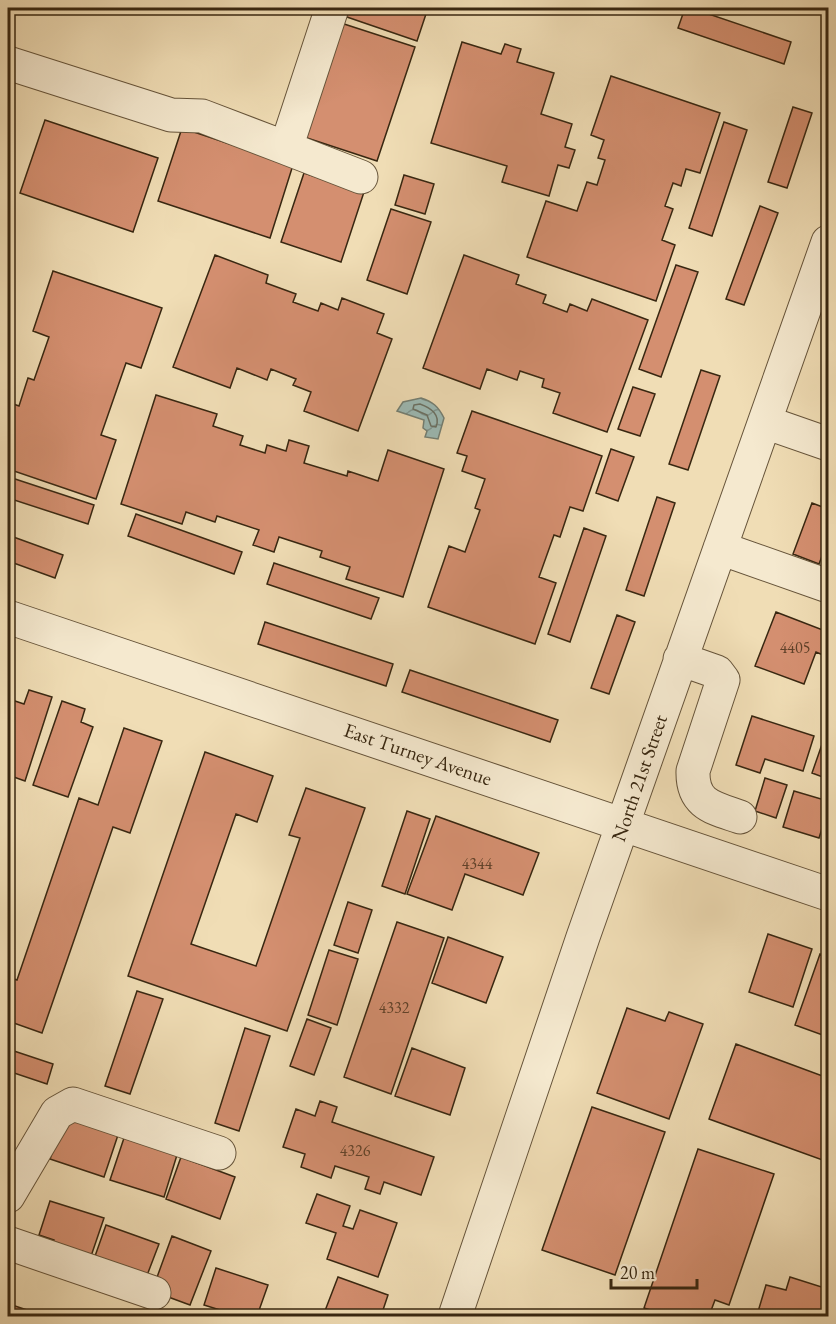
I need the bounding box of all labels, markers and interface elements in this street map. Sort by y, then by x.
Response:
house number: 4405 [780,637,810,658]
street label: North 21st Street [605,710,673,845]
street label: East Turney Avenue [341,717,496,792]
house number: 4344 [462,853,493,874]
house number: 4332 [379,997,410,1018]
house number: 4326 [340,1140,371,1161]
scale bar [611,1252,696,1290]
text: 20 m [620,1261,655,1284]

